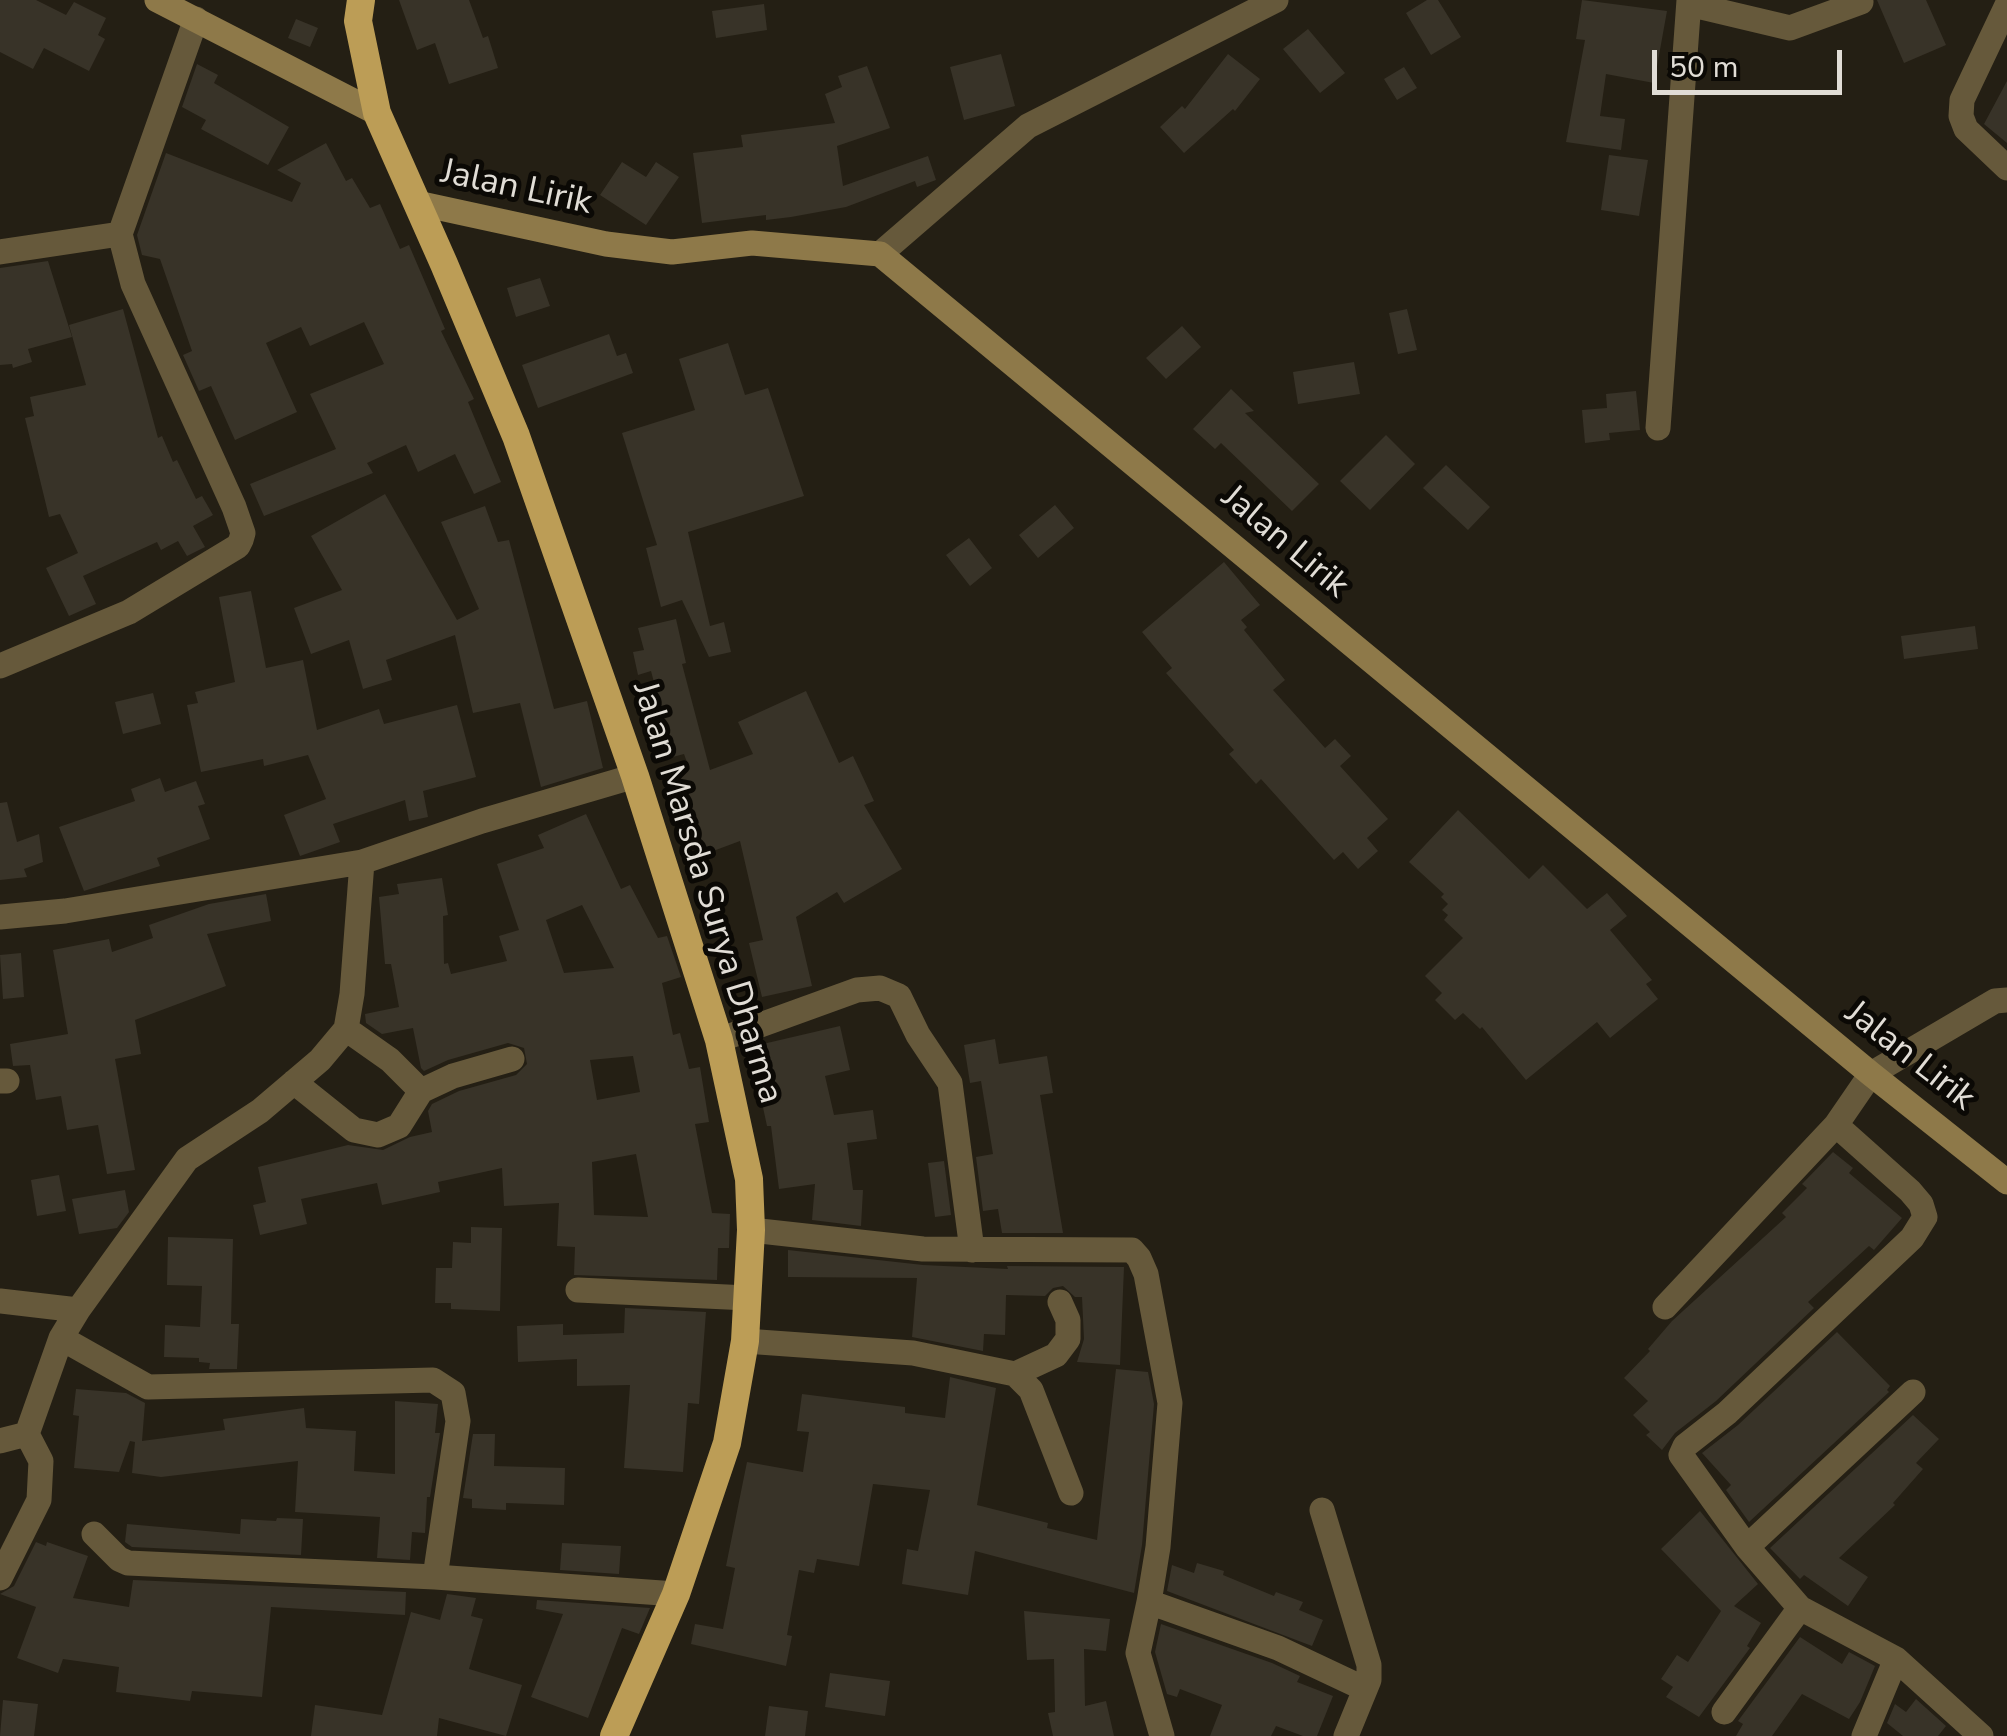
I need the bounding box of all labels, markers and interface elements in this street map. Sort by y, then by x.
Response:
scale bar [1657,30,1847,92]
text: 50 m [1669,47,1738,88]
street label: Jalan Lirik [437,153,595,225]
street label: Jalan Lirik [1212,478,1356,608]
street label: Jalan Marsda Surya Dharma [622,677,790,1109]
street label: Jalan Lirik [1836,993,1982,1121]

